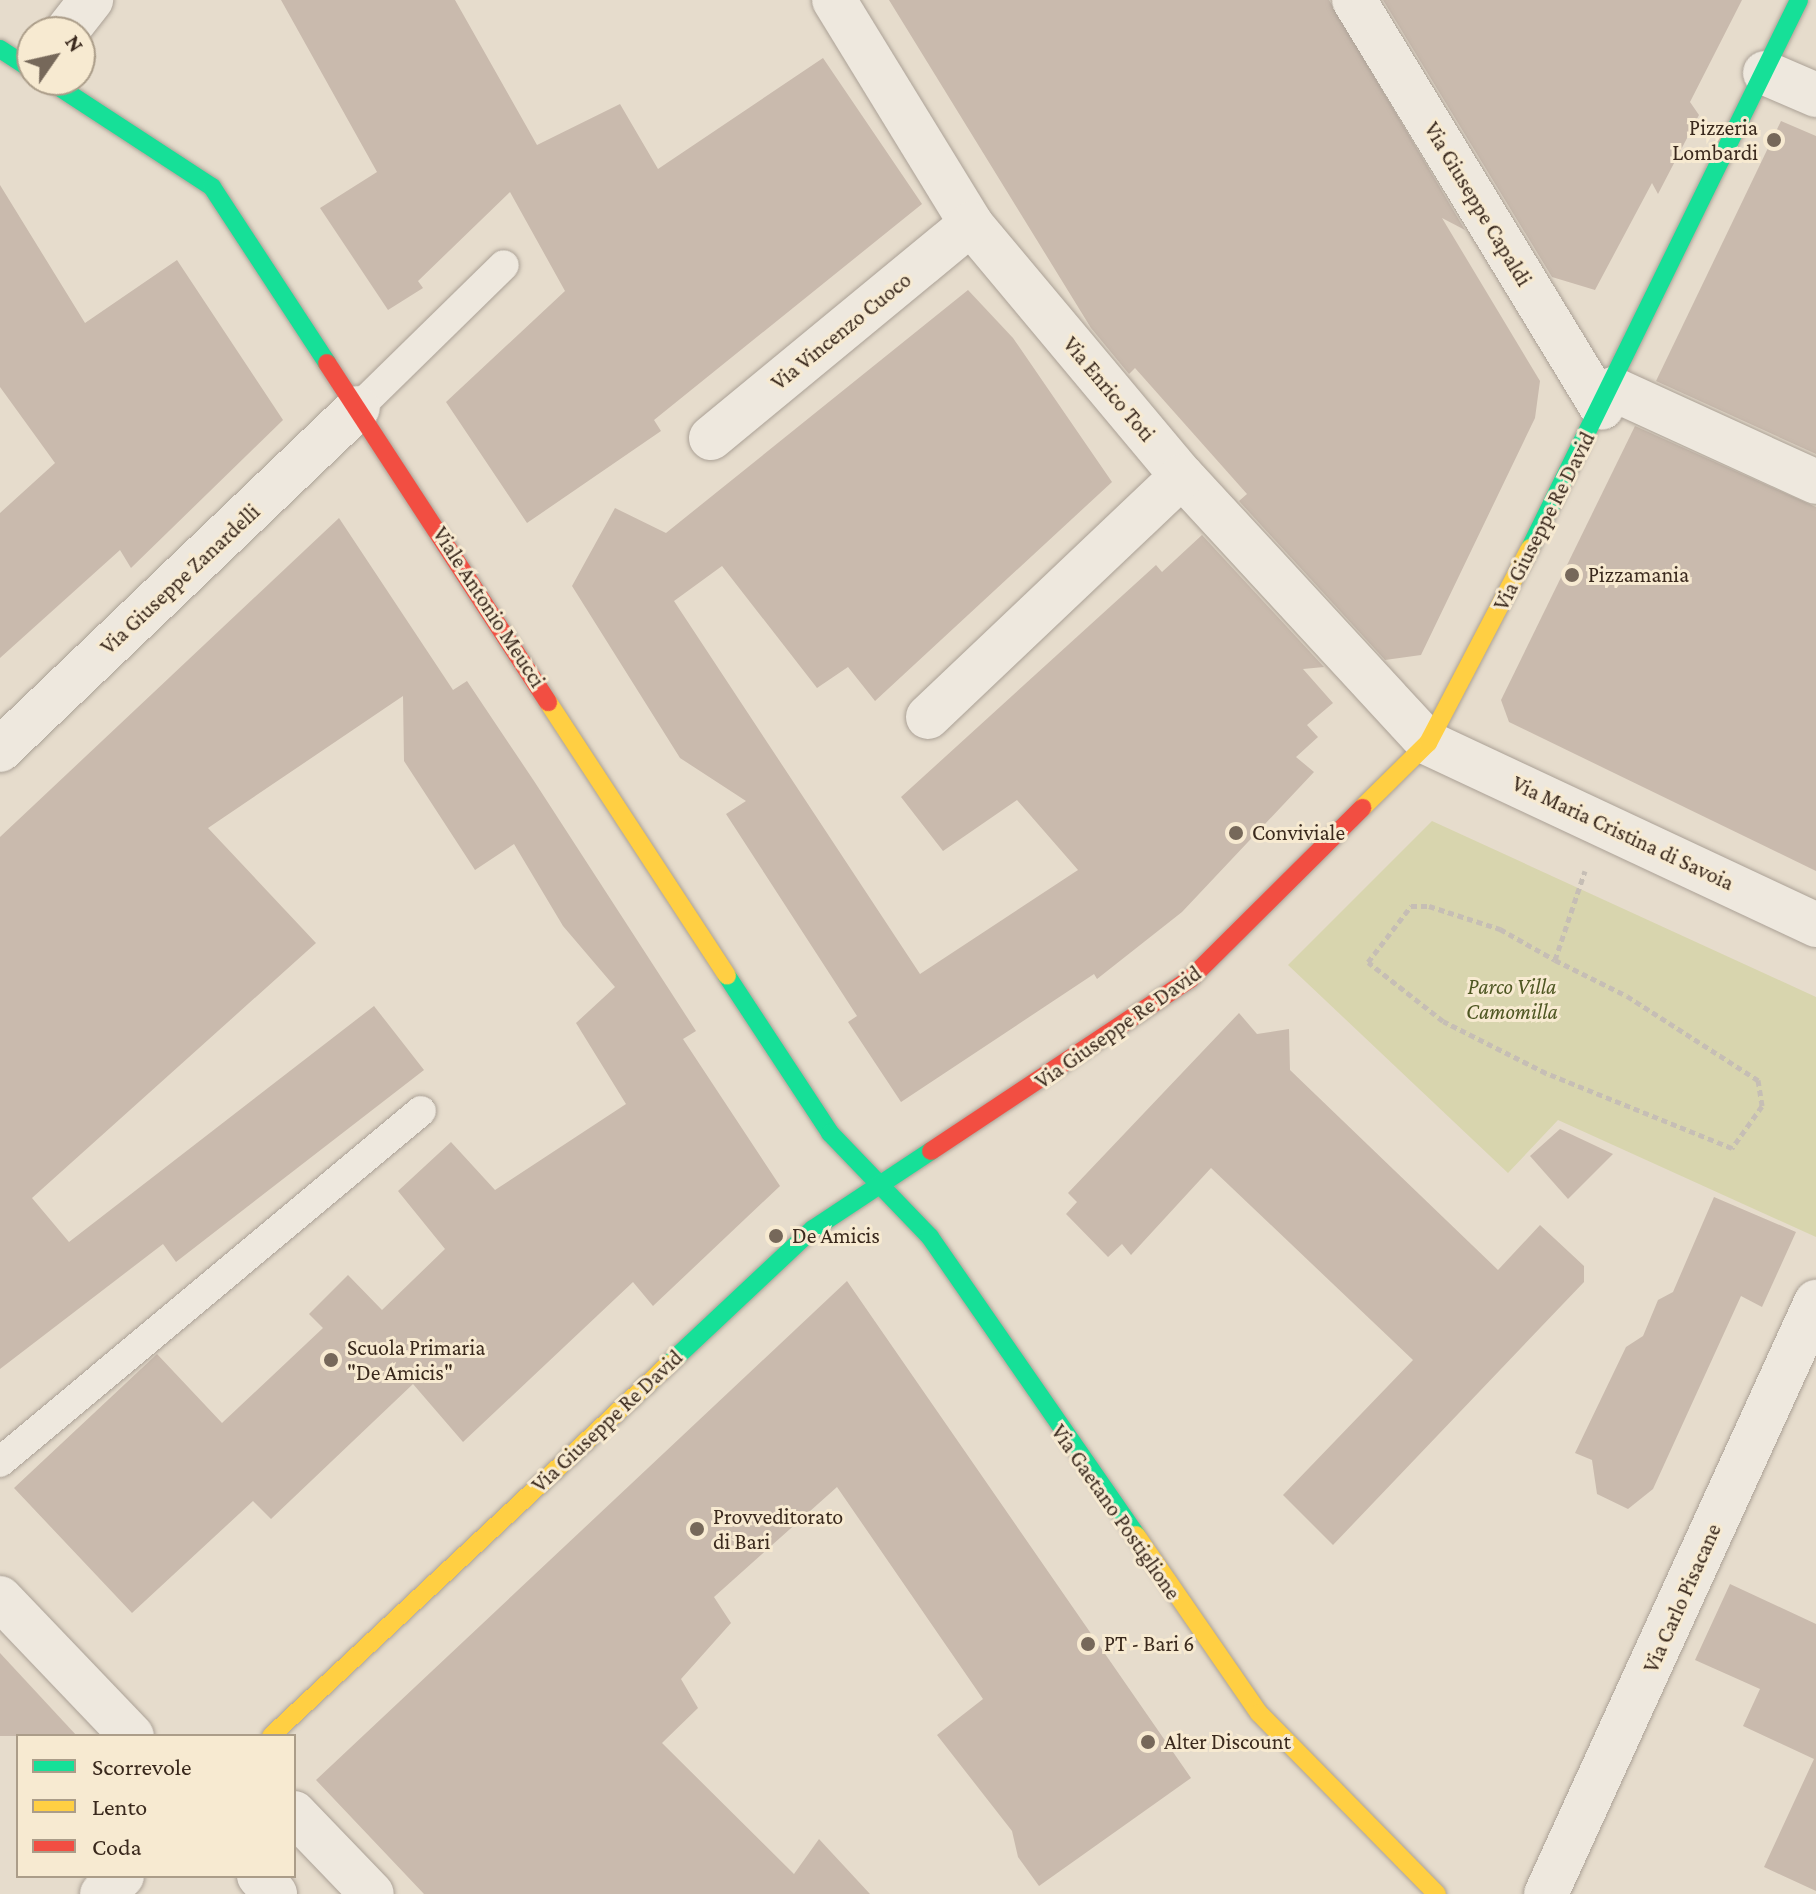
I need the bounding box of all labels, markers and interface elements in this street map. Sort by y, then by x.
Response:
north arrow [16,16,96,96]
text: N [60,30,89,57]
place label: Pizzeria Lombardi [1672,114,1758,166]
street label: Via Giuseppe Capaldi [1419,117,1537,291]
marker: Pizzeria Lombardi [1765,131,1783,149]
street label: Via Vincenzo Cuoco [766,267,916,395]
street label: Via Enrico Toti [1058,331,1160,447]
street label: Via Giuseppe Re David [1488,427,1600,615]
street label: Via Giuseppe Zanardelli [95,498,265,660]
street label: Viale Antonio Meucci [427,522,551,692]
place label: Pizzamania [1588,562,1689,588]
marker: Pizzamania [1563,566,1581,584]
street label: Via Maria Cristina di Savoia [1508,770,1738,896]
place label: Conviviale [1252,820,1345,846]
marker: Conviviale [1227,824,1245,842]
street label: Via Giuseppe Re David [1030,960,1206,1094]
park label: Parco Villa Camomilla [1466,973,1558,1024]
place label: De Amicis [792,1223,880,1249]
marker: De Amicis [767,1227,785,1245]
place label: Scuola Primaria "De Amicis" [347,1334,485,1386]
street label: Via Giuseppe Re David [526,1344,688,1498]
marker: Scuola Primaria "De Amicis" [322,1351,340,1369]
street label: Via Gaetano Postiglione [1046,1419,1186,1605]
place label: Provveditorato di Bari [713,1503,843,1554]
street label: Via Carlo Pisacane [1637,1519,1727,1677]
marker: Provveditorato di Bari [688,1520,706,1538]
place label: PT - Bari 6 [1104,1631,1194,1657]
marker: PT - Bari 6 [1079,1635,1097,1653]
place label: Alter Discount [1164,1729,1291,1755]
marker: Alter Discount [1139,1733,1157,1751]
legend [16,1734,296,1878]
text: Scorrevole [92,1753,192,1780]
text: Lento [92,1793,147,1820]
text: Coda [92,1833,142,1860]

